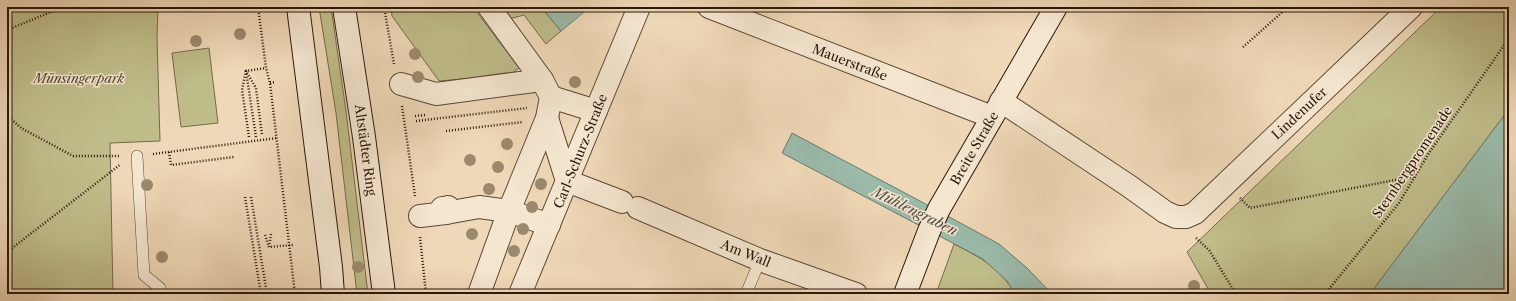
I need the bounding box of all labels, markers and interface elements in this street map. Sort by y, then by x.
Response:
street label: Mauerstraße [810,40,890,84]
park label: Münsingerpark [32,70,125,86]
street label: Lindenufer [1268,83,1330,142]
street label: Carl-Schurz-Straße [550,91,610,211]
street label: Altstädter Ring [352,102,380,197]
street label: Sternbergpromenade [1369,103,1455,221]
street label: Breite Straße [947,109,1001,187]
water label: Mühlengraben [868,182,961,239]
street label: Am Wall [718,235,773,270]

